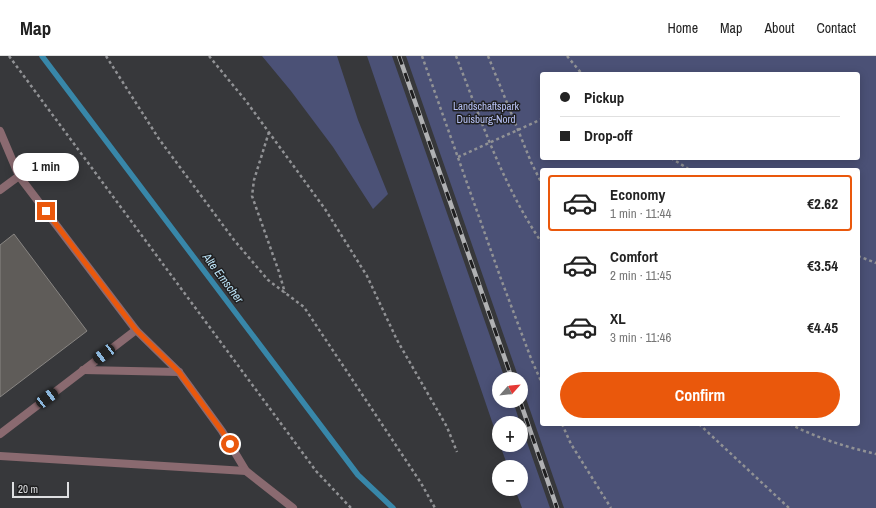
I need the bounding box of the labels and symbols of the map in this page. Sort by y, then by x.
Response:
park label: Landschaftspark Duisburg-Nord [453,99,520,126]
callout: 1 min [13,153,79,181]
route end [37,202,55,220]
water label: Alte Emscher [198,249,247,307]
car [91,342,117,366]
north arrow [492,372,528,408]
car [34,386,60,410]
route start [221,435,239,453]
scale bar [12,480,69,499]

